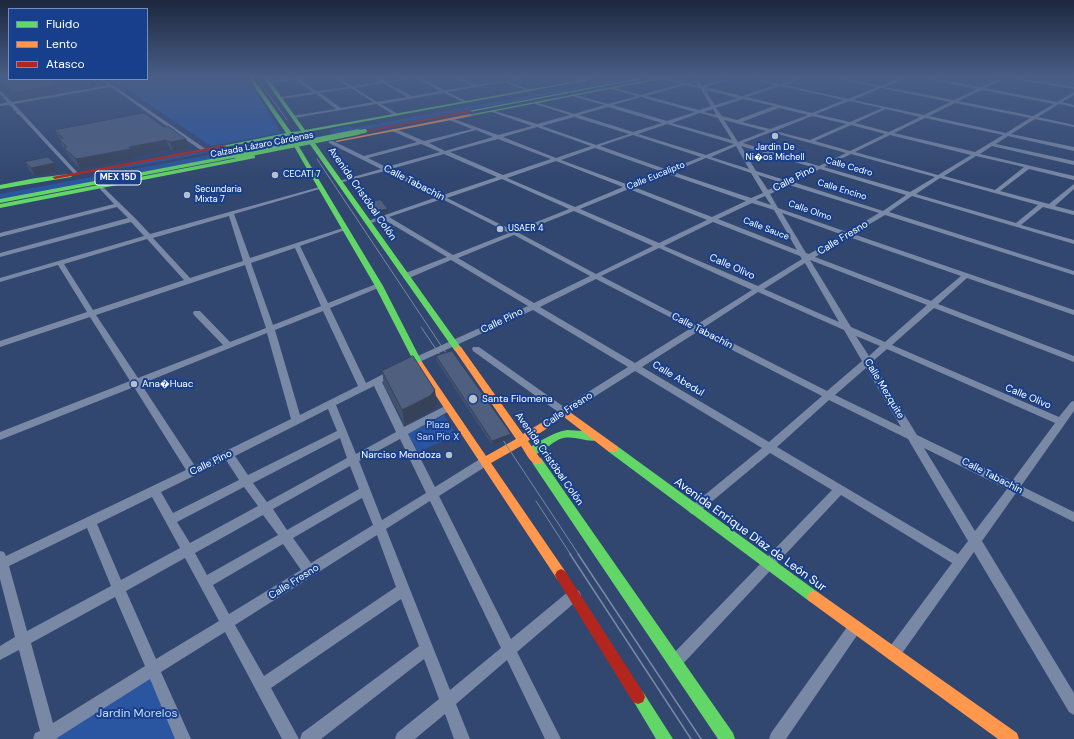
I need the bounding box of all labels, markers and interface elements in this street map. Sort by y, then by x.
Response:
legend [8,8,148,80]
text: Fluido [46,16,80,32]
text: Lento [46,36,77,52]
text: Atasco [46,56,85,72]
street label: Calzada Lázaro Cárdenas [210,130,314,160]
marker: Jardin De Ni�os Michell [770,131,780,141]
place label: Jardin De Ni�os Michell [746,143,804,164]
street label: Avenida Cristóbal Colón [325,145,399,243]
street label: Calle Cedro [824,155,874,179]
street label: Calle Eucalipto [625,159,687,193]
street label: Calle Tabachín [381,162,447,204]
street label: Calle Pino [771,163,817,195]
marker: CECATI 7 [270,170,280,180]
place label: CECATI 7 [283,170,320,180]
road number: MEX 15D [95,171,141,185]
street label: Calle Encino [816,177,868,203]
place label: Secundaria Mixta 7 [195,185,242,206]
marker: Secundaria Mixta 7 [182,190,192,200]
street label: Calle Olmo [787,199,833,223]
street label: Calle Sauce [741,215,791,243]
street label: Calle Fresno [816,218,870,258]
marker: USAER 4 [495,224,505,234]
place label: USAER 4 [508,224,543,234]
street label: Calle Olivo [707,252,757,282]
street label: Calle Pino [479,306,525,336]
street label: Calle Tabachín [669,310,735,352]
street label: Calle Mezquite [861,357,907,421]
street label: Calle Abedul [650,359,706,399]
place label: Ana�Huac [142,378,194,390]
marker: Ana�Huac [129,379,139,389]
street label: Calle Olivo [1003,382,1053,412]
street label: Calle Fresno [541,390,595,430]
marker: Santa Filomena [467,393,479,405]
place label: Santa Filomena [482,393,553,405]
street label: Avenida Cristóbal Colón [512,410,586,508]
park label: Plaza San Pio X [417,419,459,442]
street label: Calle Pino [188,448,234,478]
place label: Narciso Mendoza [361,449,441,461]
marker: Narciso Mendoza [444,450,454,460]
street label: Calle Tabachín [959,455,1025,497]
street label: Avenida Enrique Díaz de León Sur [671,475,829,595]
street label: Calle Fresno [267,562,321,602]
park label: Jardin Morelos [96,707,178,721]

